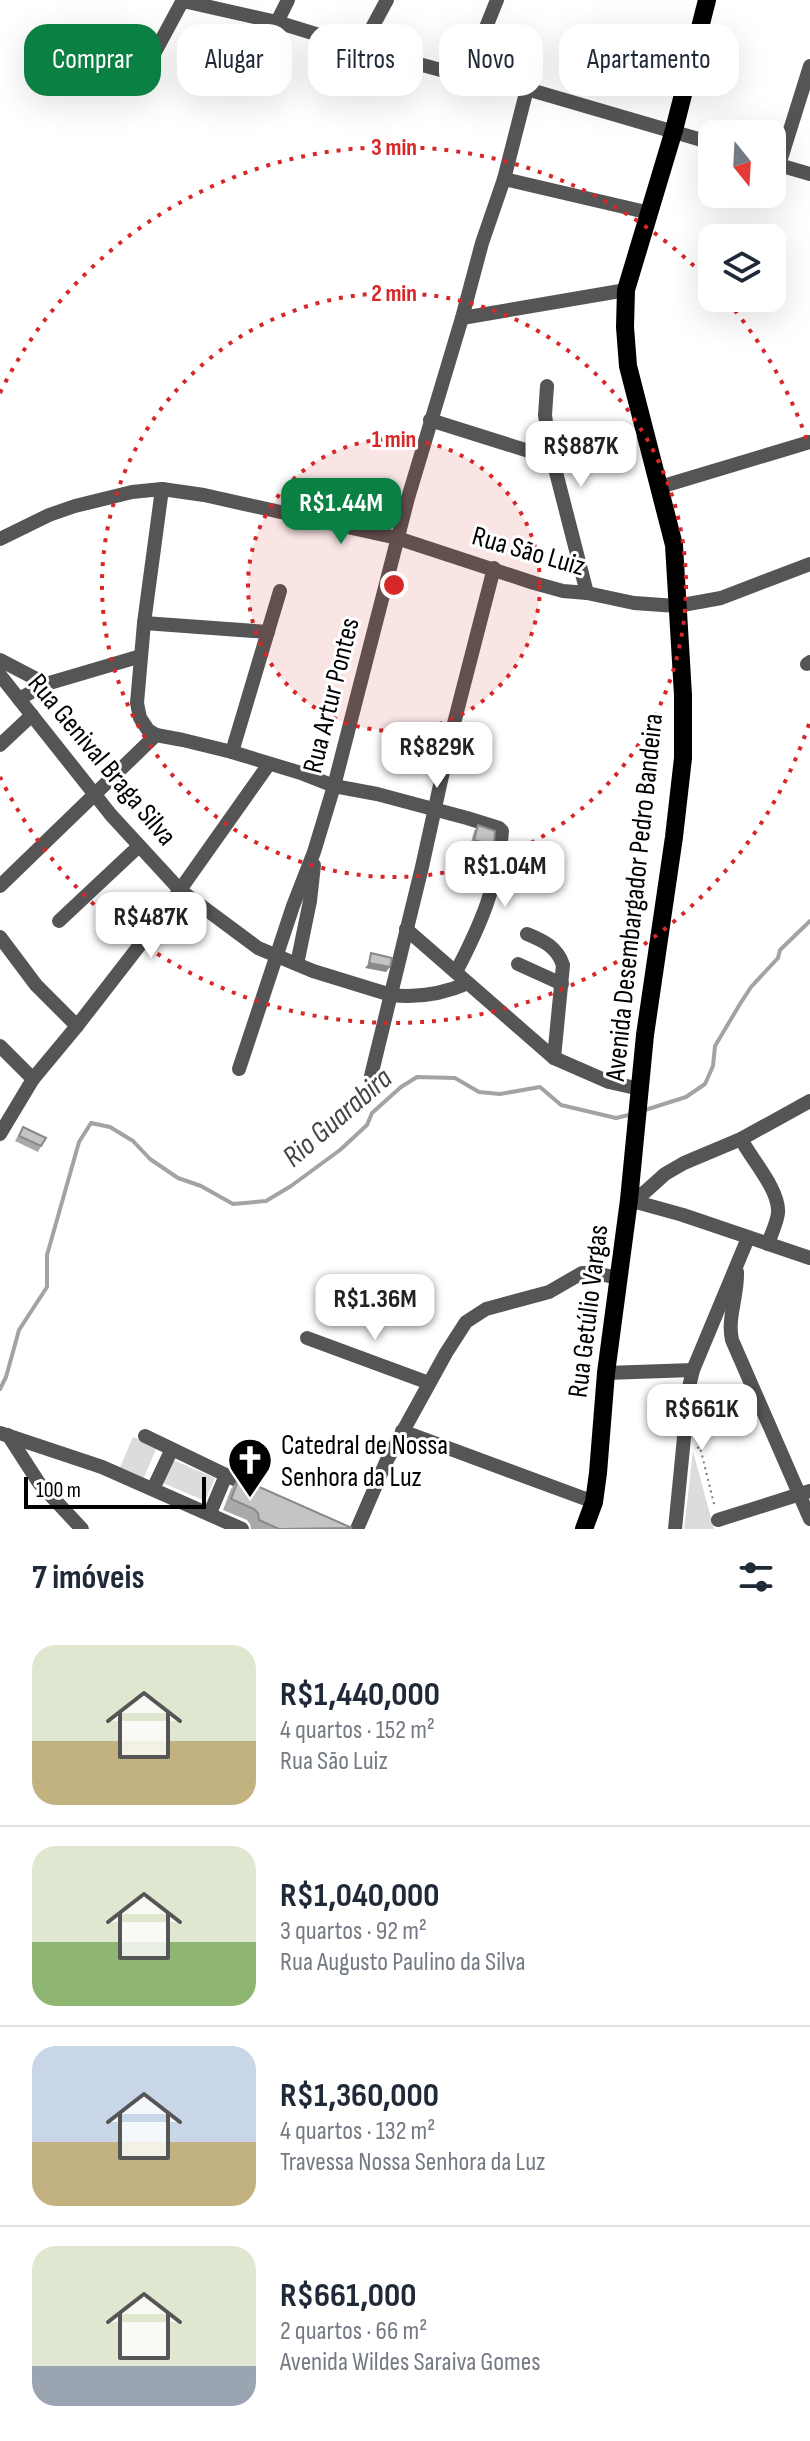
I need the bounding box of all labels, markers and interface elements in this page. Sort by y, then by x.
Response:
chip: Comprar [24,24,161,96]
chip: Alugar [177,24,292,96]
chip: Filtros [308,24,423,96]
chip: Novo [439,24,543,96]
chip: Apartamento [559,24,739,96]
north arrow [698,120,786,208]
map controls [698,120,786,312]
text: 3 min [371,133,417,162]
button: layers [698,224,786,312]
text: 2 min [371,279,417,308]
pin: R$887K [516,421,646,489]
text: 1 min [372,425,416,454]
text: R$887K [544,431,618,462]
pin: R$1.44M [267,478,415,546]
text: R$1.44M [299,488,383,519]
street label: Rua São Luiz [468,520,589,583]
centre of rings [380,571,408,599]
street label: Rua Artur Pontes [296,614,367,776]
street label: Rua Genival Braga Silva [21,668,183,852]
street label: Avenida Desembargador Pedro Bandeira [599,712,670,1083]
pin: R$829K [372,722,502,790]
text: R$829K [399,732,475,763]
pin: R$1.04M [431,841,579,909]
text: R$1.04M [463,851,547,882]
pin: R$487K [86,892,216,960]
text: R$487K [114,902,188,933]
water label: Rio Guarabira [276,1061,400,1175]
street label: Rua Getúlio Vargas [562,1223,615,1399]
pin: R$1.36M [301,1274,449,1342]
text: R$1.36M [333,1284,417,1315]
pin: R$661K [637,1384,767,1452]
text: R$661K [665,1394,739,1425]
place label: Catedral de Nossa Senhora da Luz [281,1429,448,1494]
church icon: Catedral de Nossa Senhora da Luz [226,1436,274,1499]
scale bar [24,1473,206,1509]
text: 100 m [36,1477,81,1504]
icon: filters [734,1555,778,1599]
text: 7 imóveis [32,1557,145,1598]
text: R$1,440,000 [280,1674,440,1715]
icon: home [96,1677,192,1773]
text: 4 quartos · 152 m² [280,1715,435,1746]
text: Rua São Luiz [280,1746,388,1777]
text: R$1,040,000 [280,1875,439,1916]
icon: home [96,1878,192,1974]
text: 3 quartos · 92 m² [280,1916,427,1947]
text: Rua Augusto Paulino da Silva [280,1947,526,1978]
text: R$1,360,000 [280,2075,439,2116]
icon: home [96,2078,192,2174]
text: 4 quartos · 132 m² [280,2116,435,2147]
text: Travessa Nossa Senhora da Luz [280,2147,545,2178]
text: R$661,000 [280,2275,416,2316]
icon: home [96,2278,192,2374]
text: 2 quartos · 66 m² [280,2316,427,2347]
text: Avenida Wildes Saraiva Gomes [280,2347,541,2378]

